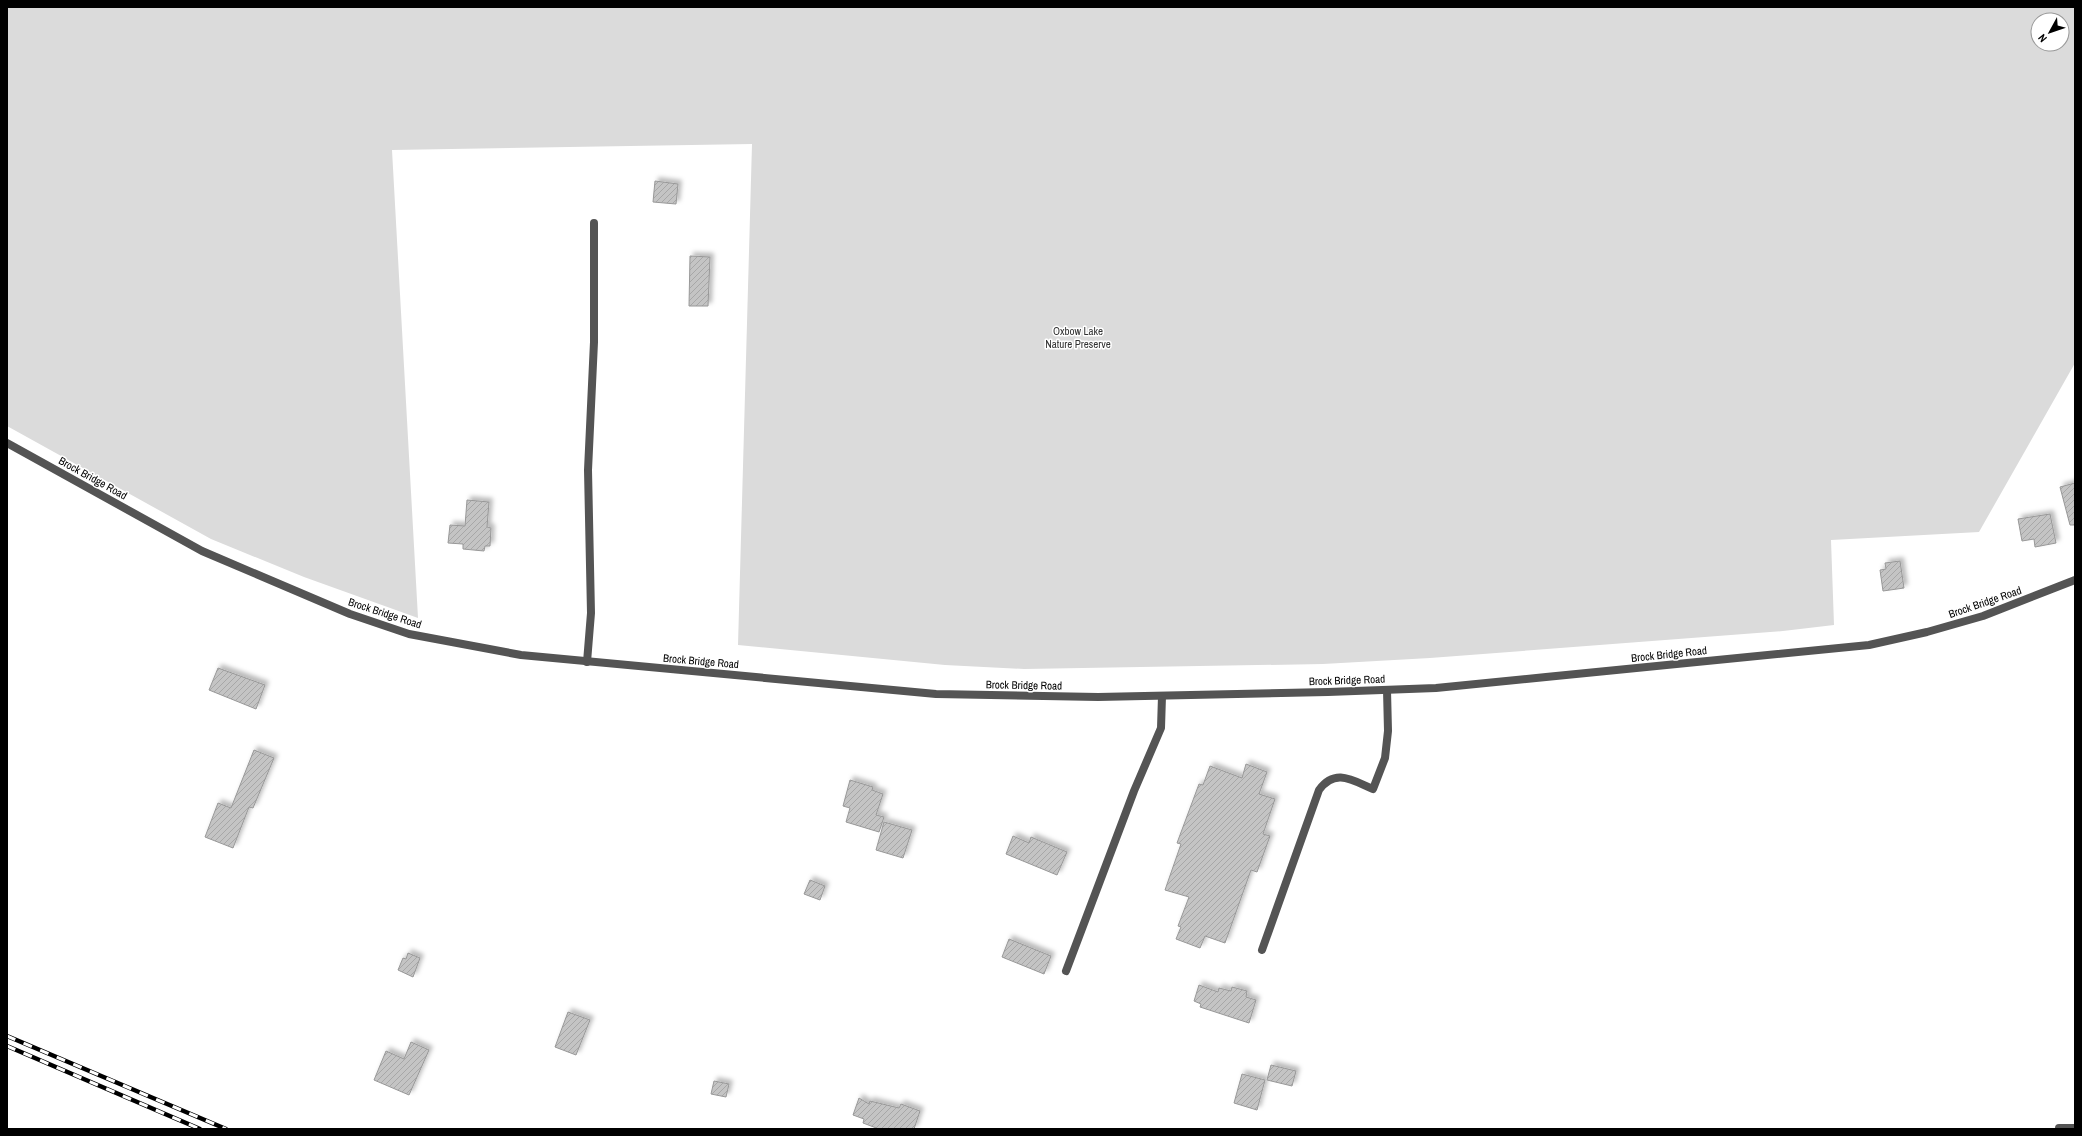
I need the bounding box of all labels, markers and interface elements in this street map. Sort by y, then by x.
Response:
north arrow [2030,12,2070,52]
text: N [2035,31,2050,45]
park label: Oxbow Lake Nature Preserve [1045,324,1111,351]
street label: Brock Bridge Road [56,453,130,503]
street label: Brock Bridge Road [1947,583,2023,621]
street label: Brock Bridge Road [347,595,423,631]
street label: Brock Bridge Road [1630,643,1708,665]
street label: Brock Bridge Road [662,651,740,671]
street label: Brock Bridge Road [1309,672,1385,688]
street label: Brock Bridge Road [986,677,1062,693]

